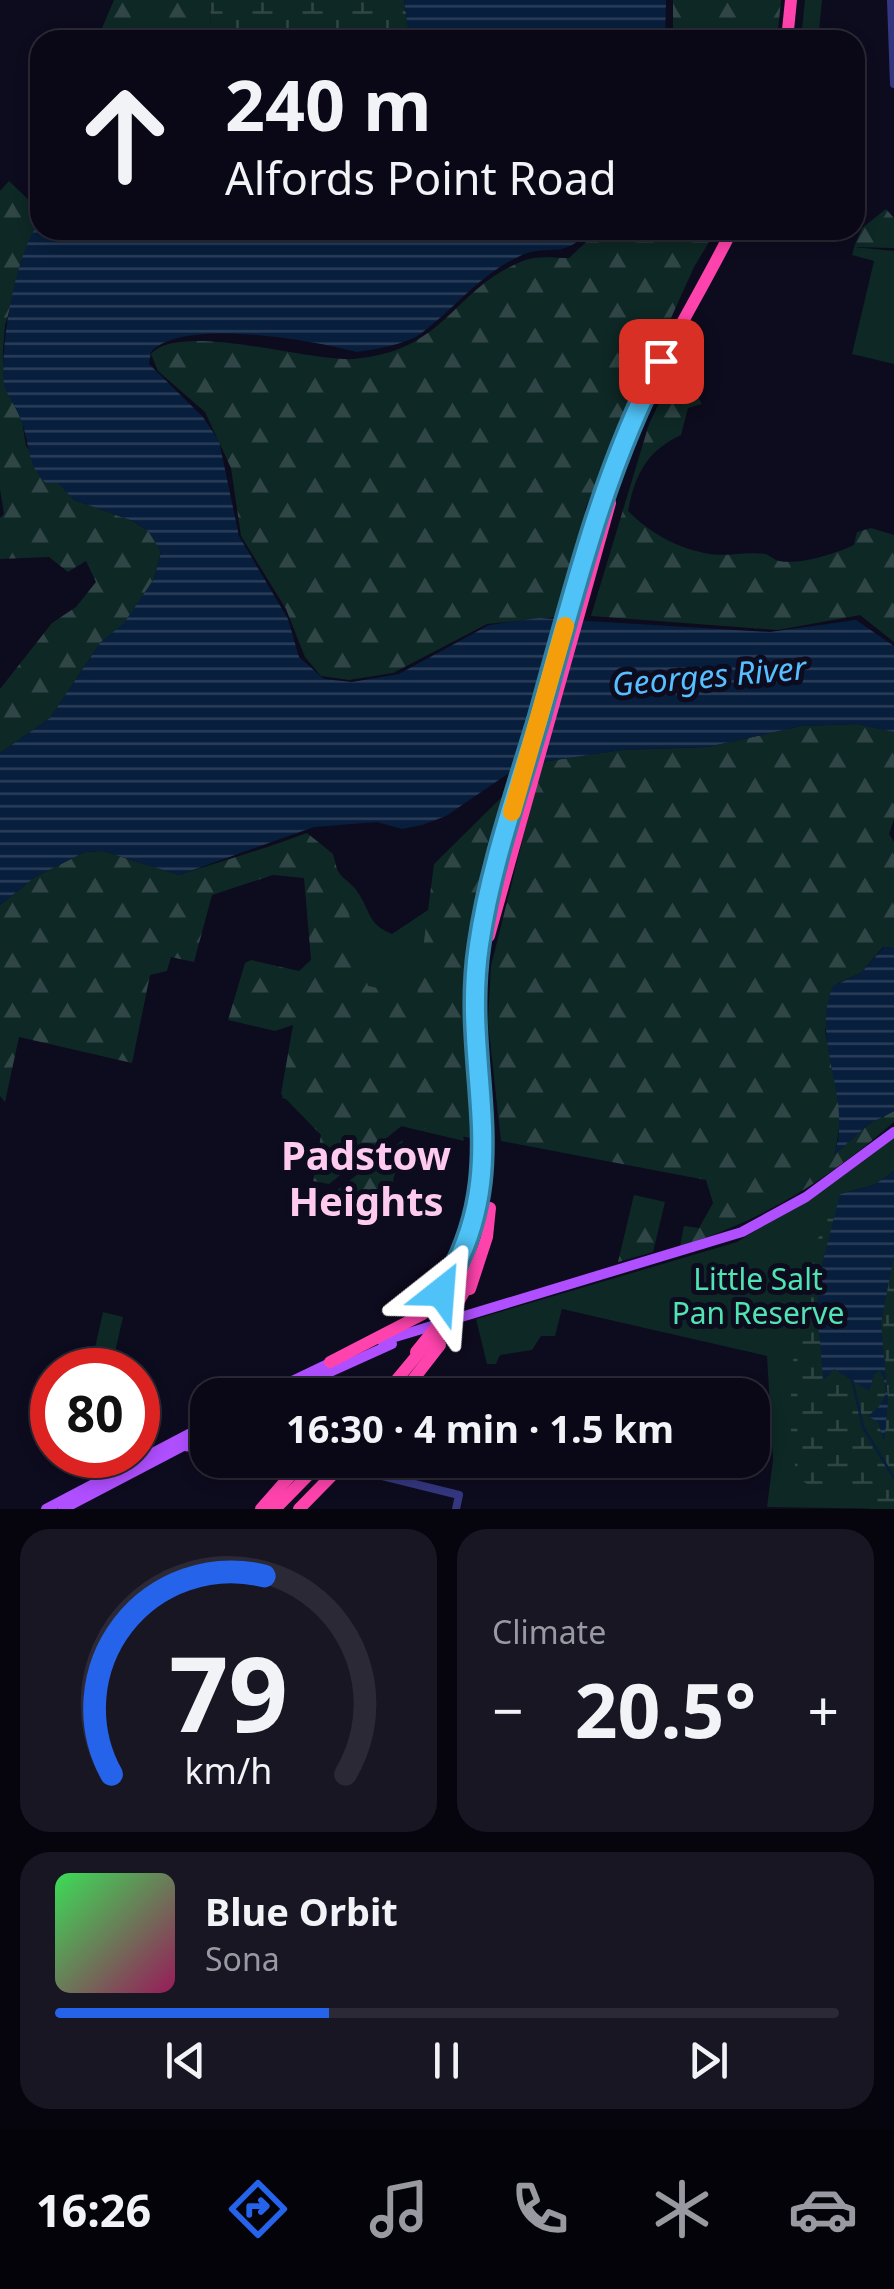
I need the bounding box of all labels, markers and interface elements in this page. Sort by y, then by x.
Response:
text: 240 m [225,56,432,152]
icon: ahead [60,70,190,200]
text: Alfords Point Road [225,147,617,208]
pin [619,319,704,404]
icon: arrive [634,334,689,389]
water label: Georges River [610,645,809,705]
district label: Padstow Heights [281,1127,451,1228]
position arrow [389,1240,493,1344]
park label: Little Salt Pan Reserve [672,1258,844,1333]
speed limit sign: 80 [30,1348,160,1478]
text: 16:30 · 4 min · 1.5 km [286,1402,674,1454]
text: Climate [492,1610,606,1653]
text: 79 [169,1621,288,1762]
text: 20.5° [575,1658,756,1760]
text: − [492,1672,523,1747]
text: + [808,1672,839,1747]
text: km/h [185,1746,272,1794]
text: Blue Orbit [205,1885,398,1937]
text: Sona [205,1937,280,1980]
icon: previous [158,2033,213,2088]
icon: pause [419,2033,474,2088]
icon: next [681,2033,736,2088]
icon: directions [223,2174,293,2244]
icon: music [364,2174,434,2244]
icon: phone [505,2174,575,2244]
icon: climate [647,2174,717,2244]
icon: car [788,2174,858,2244]
text: 16:26 [36,2179,151,2240]

